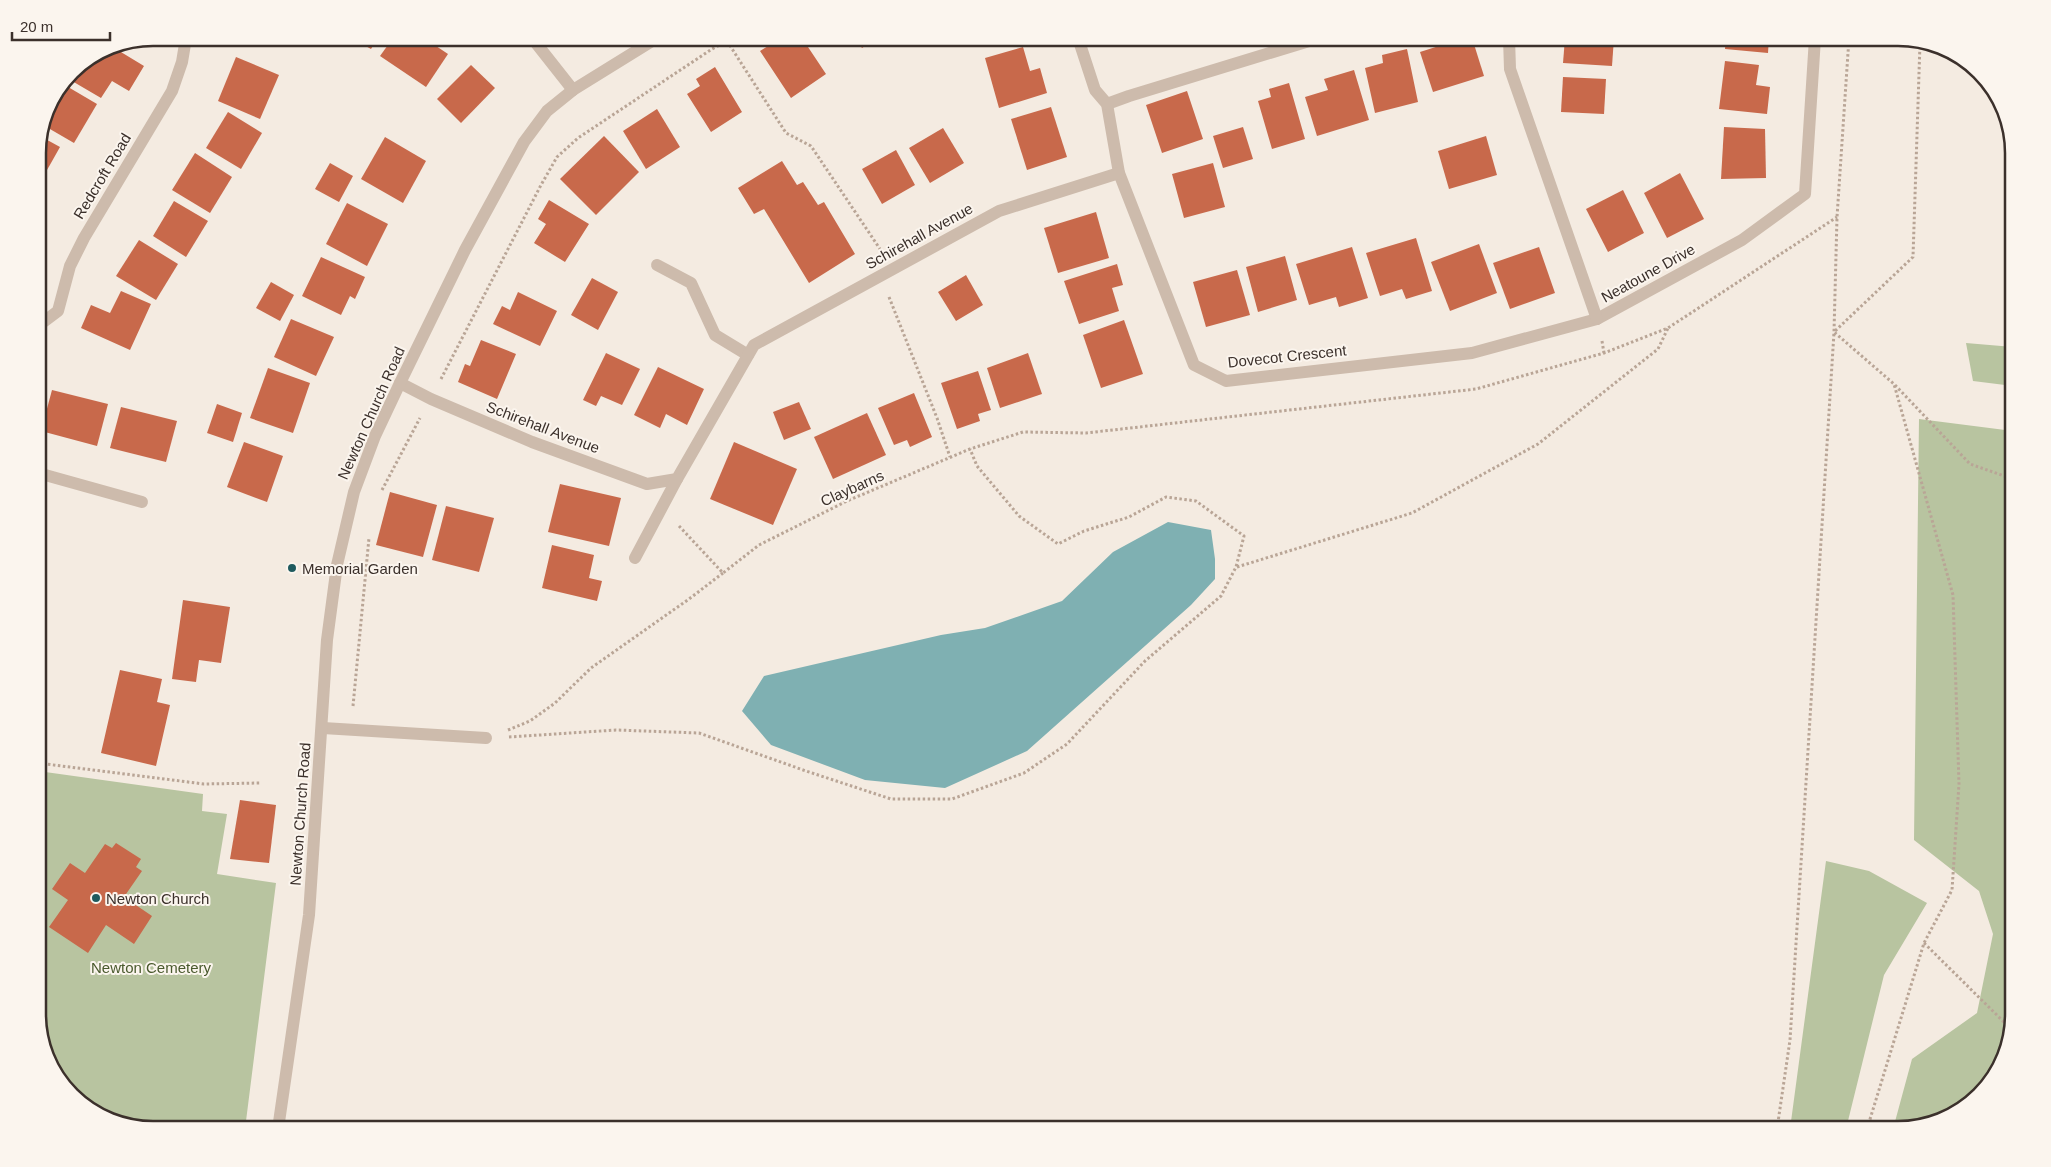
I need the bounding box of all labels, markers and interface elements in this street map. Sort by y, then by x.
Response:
scale bar [12,10,110,42]
text: 20 m [20,18,53,35]
street label: Redcroft Road [70,130,134,222]
street label: Schirehall Avenue [862,200,976,272]
street label: Neatoune Drive [1598,240,1698,306]
street label: Dovecot Crescent [1227,341,1348,371]
street label: Newton Church Road [334,344,408,482]
street label: Schirehall Avenue [484,398,602,456]
street label: Claybarns [818,467,886,509]
place label: Memorial Garden [302,560,418,577]
marker: Memorial Garden [286,562,298,574]
street label: Newton Church Road [287,742,313,886]
place label: Newton Church [106,890,209,907]
marker: Newton Church [90,892,102,904]
park label: Newton Cemetery [91,959,212,976]

